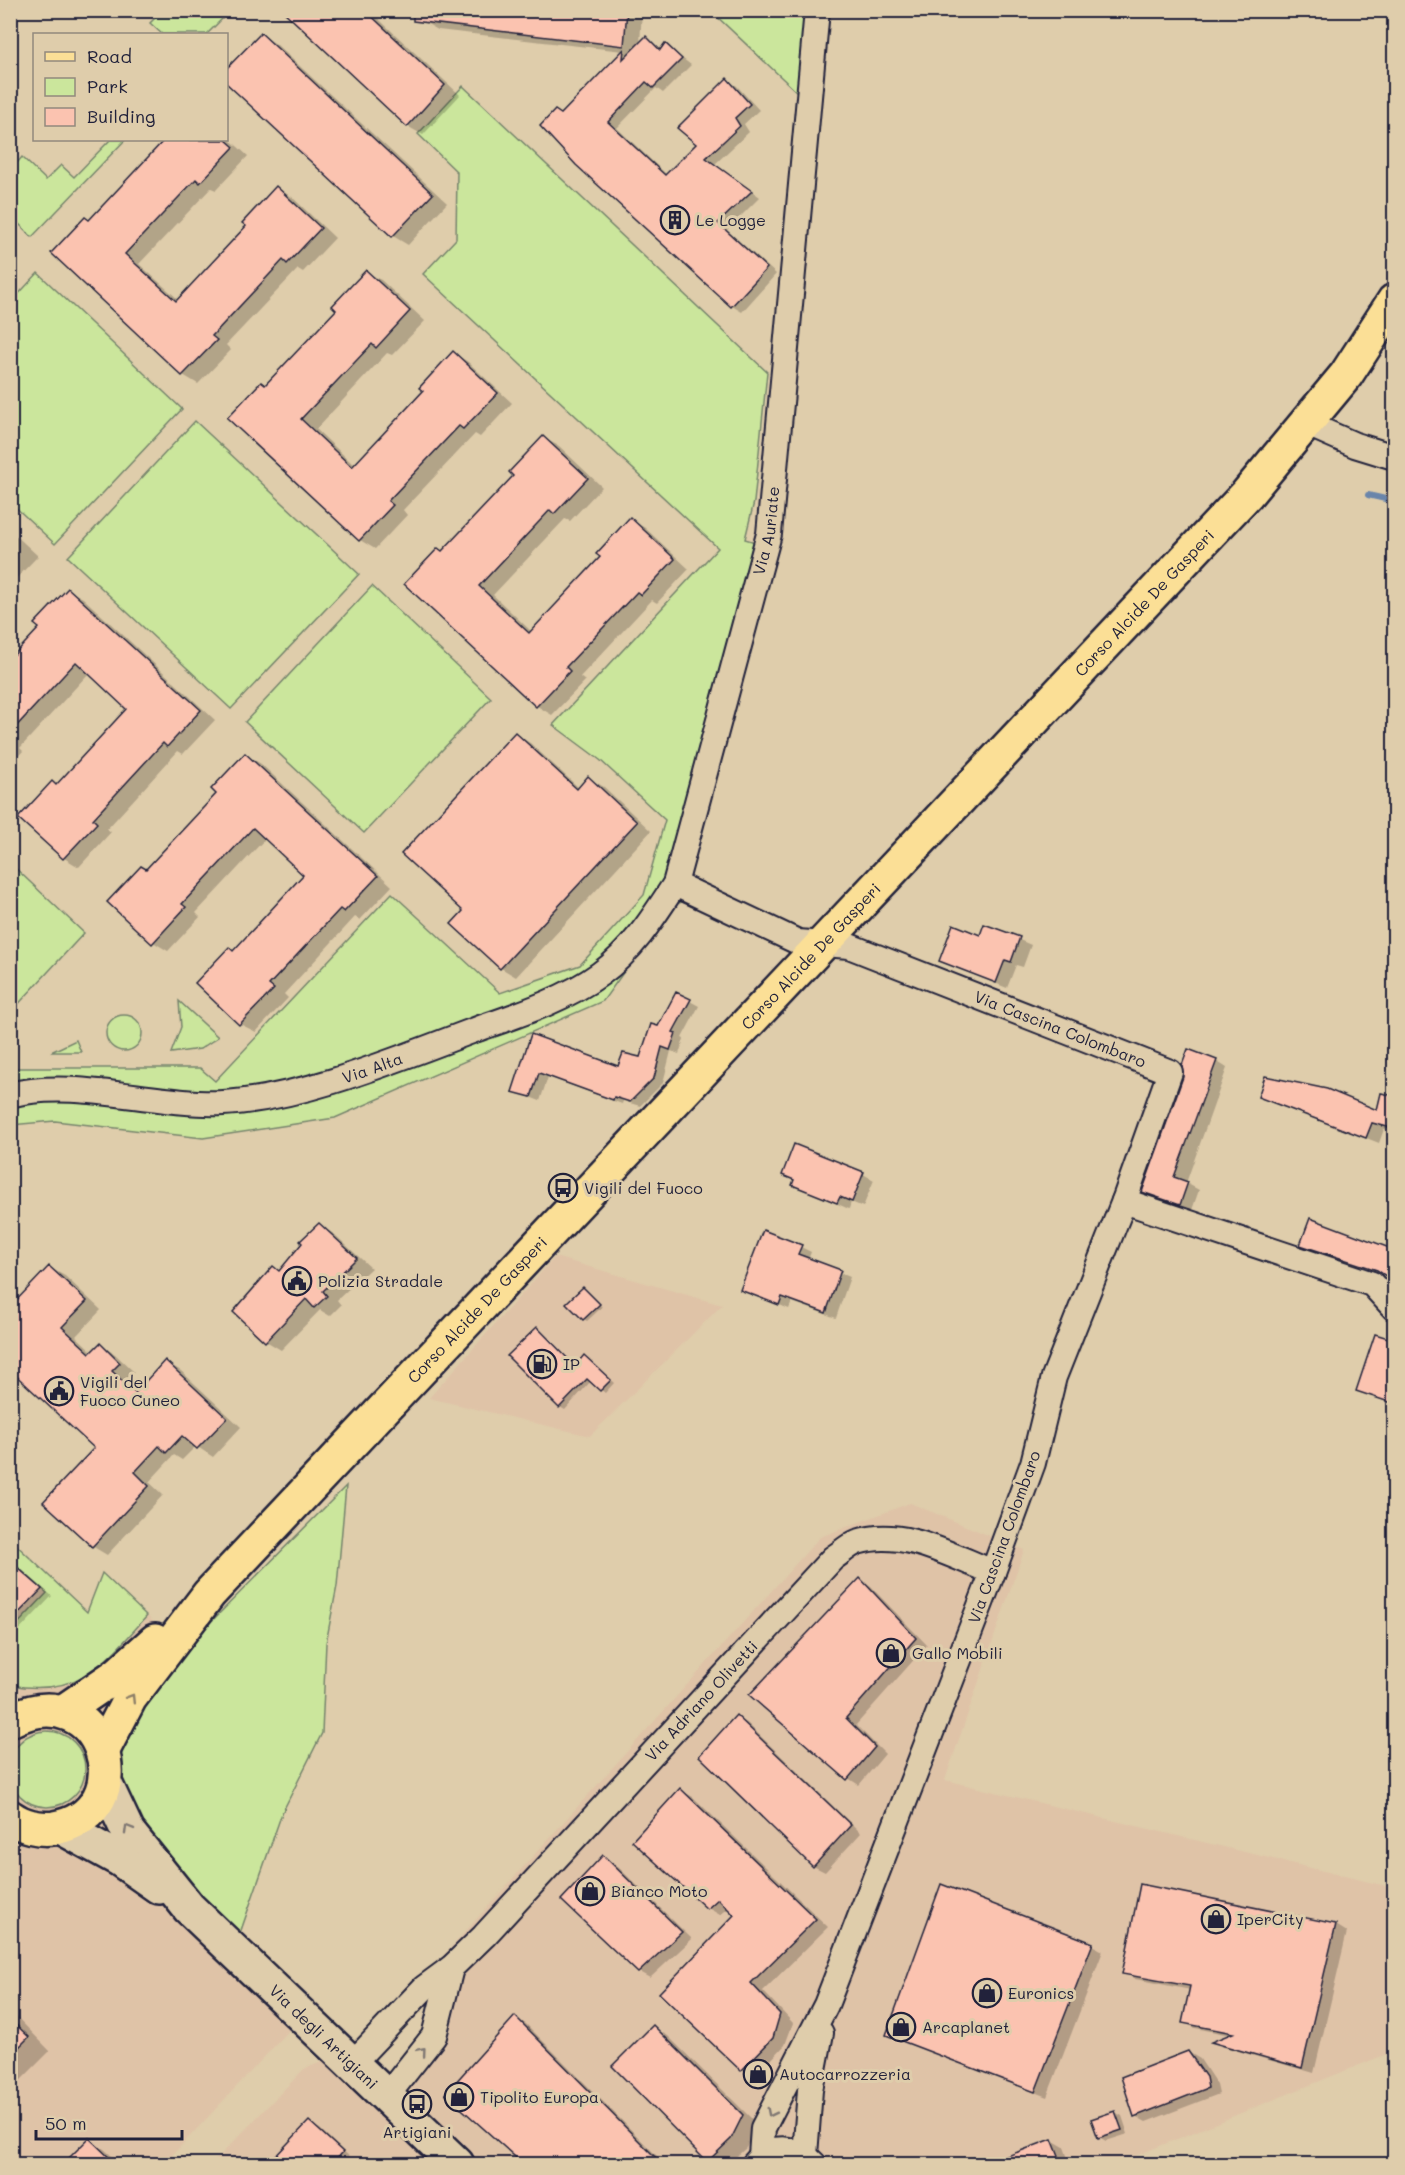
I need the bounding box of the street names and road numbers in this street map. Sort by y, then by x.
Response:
street label: Via Auriate [747,485,783,577]
street label: Corso Alcide De Gasperi [1070,525,1218,680]
street label: Corso Alcide De Gasperi [736,878,885,1034]
street label: Via Cascina Colombaro [971,985,1149,1072]
street label: Via Alta [339,1047,405,1088]
street label: Corso Alcide De Gasperi [403,1232,551,1387]
street label: Via Cascina Colombaro [962,1447,1045,1626]
street label: Via Adriano Olivetti [640,1636,762,1765]
street label: Via degli Artigiani [265,1980,383,2093]

